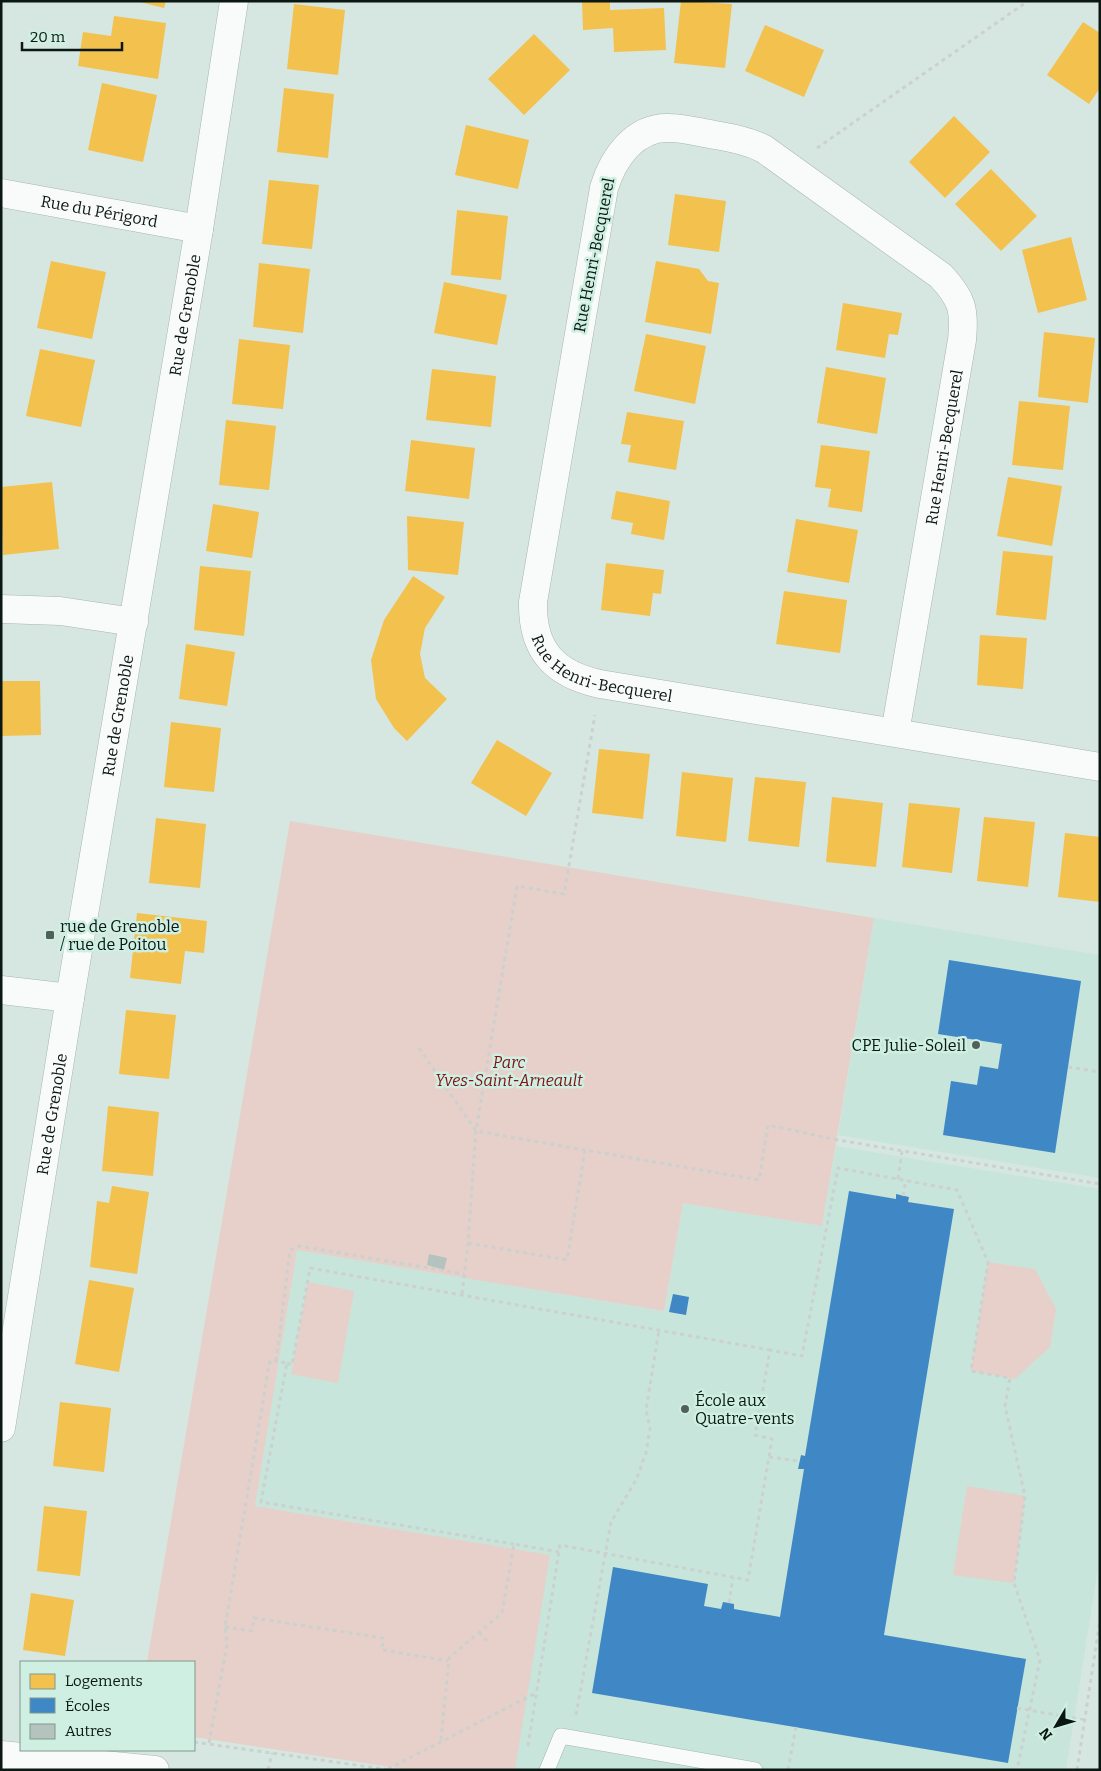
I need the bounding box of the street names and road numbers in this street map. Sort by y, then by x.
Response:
street label: Rue Henri-Becquerel [570,176,618,334]
street label: Rue du Périgord [39,191,160,231]
street label: Rue de Grenoble [165,253,204,377]
street label: Rue Henri-Becquerel [921,368,966,526]
street label: Rue Henri-Becquerel [528,632,674,705]
street label: Rue de Grenoble [98,653,137,778]
street label: Rue de Grenoble [32,1052,70,1176]

